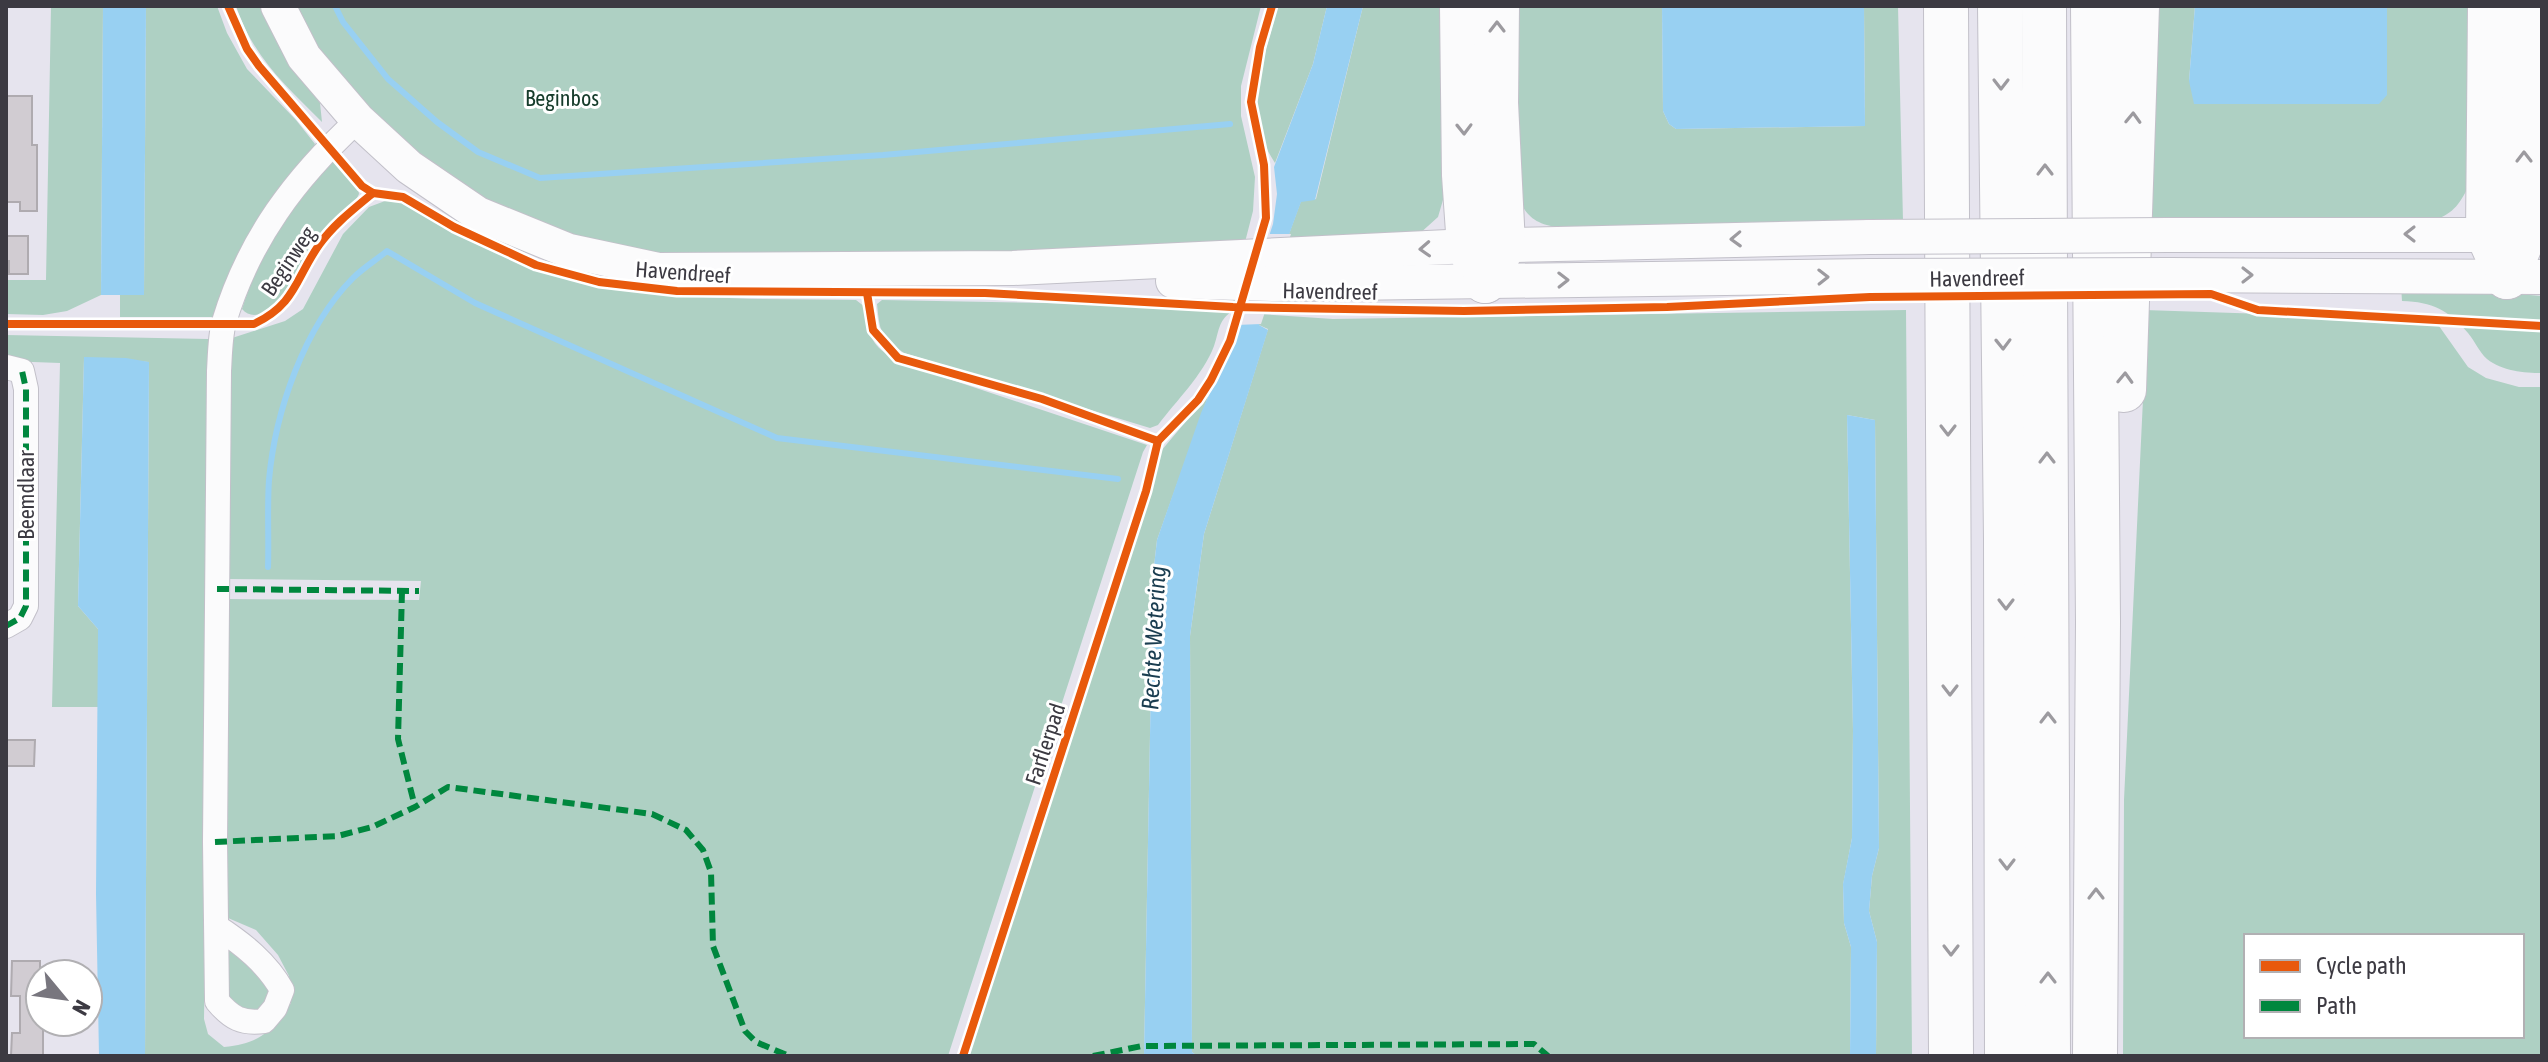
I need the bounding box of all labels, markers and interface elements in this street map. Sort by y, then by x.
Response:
one-way arrow [1488,20,1506,33]
one-way arrow [1992,78,2010,91]
park label: Beginbos [525,85,599,111]
one-way arrow [2125,111,2142,124]
one-way arrow [1455,123,1472,136]
one-way arrow [2515,150,2533,163]
one-way arrow [2036,163,2054,176]
street label: Beginweg [255,221,321,301]
one-way arrow [2403,226,2416,243]
one-way arrow [1729,231,1742,248]
one-way arrow [1418,240,1431,257]
street label: Havendreef [635,256,731,288]
street label: Havendreef [1929,264,2025,292]
one-way arrow [2241,266,2254,284]
one-way arrow [1817,268,1830,286]
one-way arrow [1557,271,1570,289]
street label: Havendreef [1282,277,1378,305]
one-way arrow [1995,338,2012,351]
one-way arrow [2116,371,2133,384]
one-way arrow [1940,424,1957,437]
street label: Beemdlaar [13,450,39,540]
one-way arrow [2038,451,2056,464]
water label: Rechte Wetering [1136,565,1171,711]
one-way arrow [1997,598,2015,611]
one-way arrow [1941,684,1959,697]
street label: Farflerpad [1020,700,1070,788]
one-way arrow [2039,711,2057,724]
one-way arrow [1998,858,2016,871]
one-way arrow [2087,887,2105,900]
legend [2244,934,2524,1038]
one-way arrow [1942,944,1960,957]
text: Cycle path [2316,952,2407,979]
north arrow [24,958,104,1038]
one-way arrow [2039,971,2057,984]
text: Path [2316,992,2357,1019]
text: N [67,996,96,1020]

